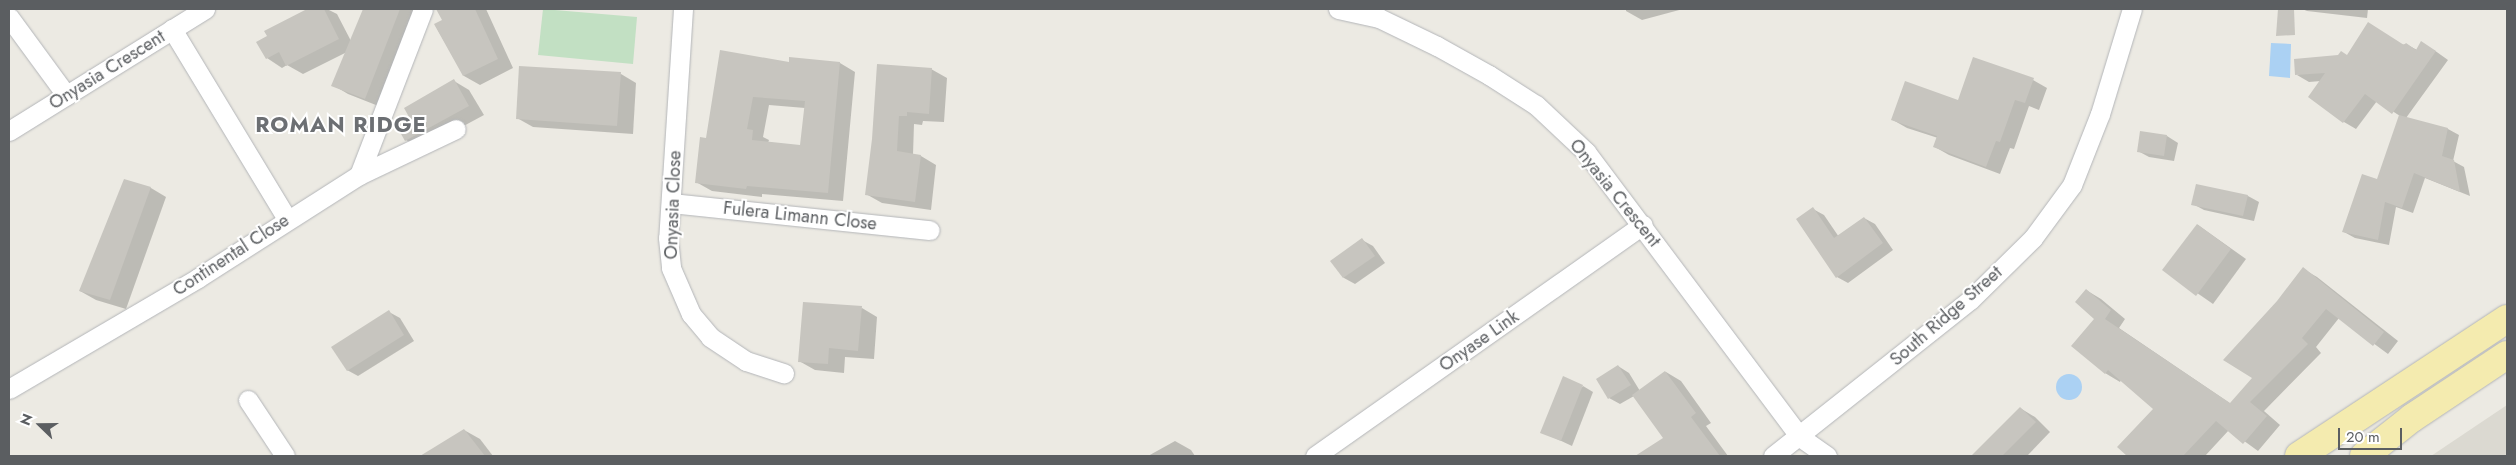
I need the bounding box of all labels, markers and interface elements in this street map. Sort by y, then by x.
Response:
street label: Onyasia Crescent [45,26,169,114]
district label: ROMAN RIDGE [254,112,428,138]
street label: Onyasia Crescent [1565,135,1665,251]
street label: Onyasia Close [660,150,686,260]
street label: Fulera Limann Close [722,197,878,235]
street label: Continental Close [169,209,293,301]
street label: South Ridge Street [1886,262,2006,370]
street label: Onyase Link [1435,306,1523,376]
north arrow [15,400,65,450]
text: N [15,410,37,428]
scale bar [2341,418,2405,450]
text: 20 m [2346,426,2380,448]

